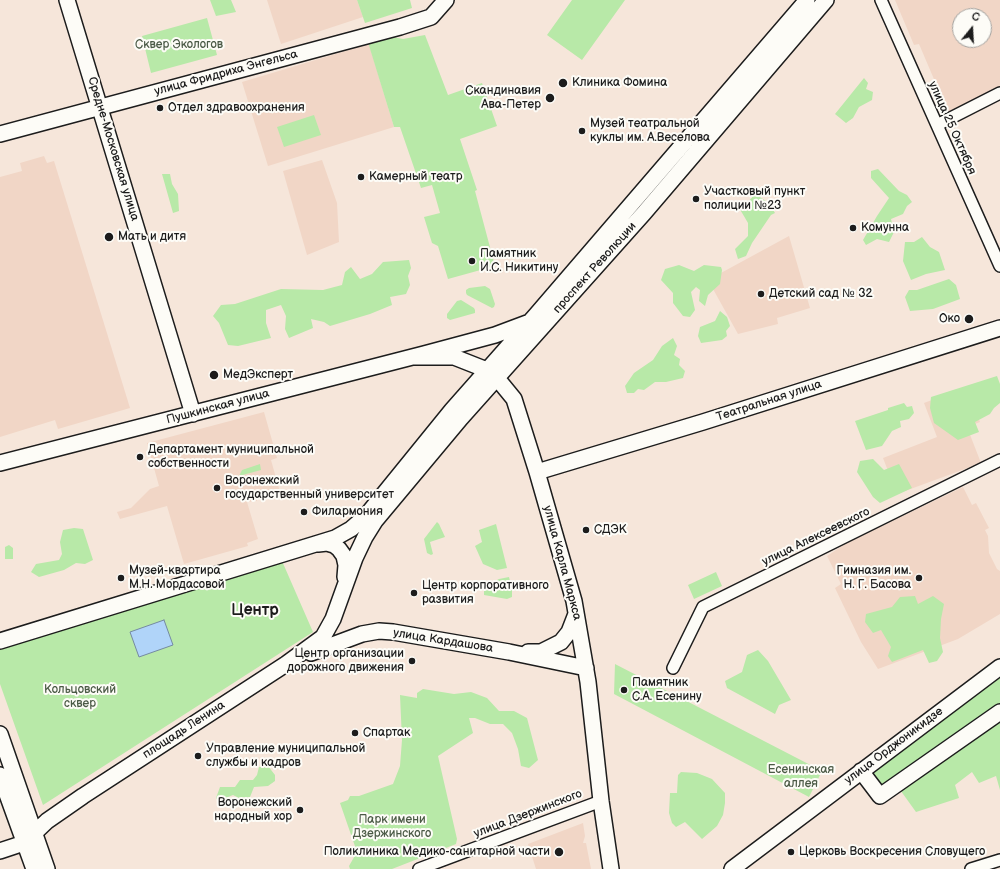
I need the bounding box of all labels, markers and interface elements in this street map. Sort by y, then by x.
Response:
north arrow [952,8,992,48]
text: С [970,10,981,24]
park label: Сквер Экологов [135,38,223,52]
street label: улица Фридриха Энгельса [153,47,299,99]
street label: Средне-Московская улица [84,75,142,223]
place label: Клиника Фомина [572,76,667,90]
marker: Клиника Фомина [557,77,569,89]
street label: улица 25 Октября [925,79,979,177]
place label: Скандинавия Ава-Петер [465,84,541,112]
marker: Скандинавия Ава-Петер [544,92,556,104]
place label: Отдел здравоохранения [168,101,305,115]
marker: Отдел здравоохранения [155,103,165,113]
place label: Музей театральной куклы им. А.Веселова [590,117,710,145]
marker: Музей театральной куклы им. А.Веселова [577,126,587,136]
place label: Камерный театр [369,170,462,184]
marker: Камерный театр [356,172,366,182]
place label: Участковый пункт полиции №23 [704,185,805,213]
marker: Участковый пункт полиции №23 [691,194,701,204]
street label: проспект Революции [550,219,640,317]
place label: Комунна [861,221,909,235]
marker: Комунна [848,223,858,233]
place label: Мать и дитя [118,230,186,244]
marker: Мать и дитя [103,231,115,243]
place label: Памятник И.С. Никитину [480,247,558,275]
marker: Памятник И.С. Никитину [467,256,477,266]
place label: Детский сад № 32 [769,287,873,301]
marker: Детский сад № 32 [756,289,766,299]
place label: Око [939,312,960,326]
marker: Око [963,313,975,325]
place label: МедЭксперт [223,368,293,382]
marker: МедЭксперт [208,369,220,381]
street label: Театральная улица [714,377,824,425]
street label: Пушкинская улица [165,386,271,428]
place label: Департамент муниципальной собственности [148,443,314,471]
marker: Департамент муниципальной собственности [135,452,145,462]
place label: Воронежский государственный университет [225,474,394,502]
marker: Воронежский государственный университет [212,483,222,493]
street label: улица Карла Маркса [540,504,584,622]
place label: Филармония [312,505,383,519]
street label: улица Алексеевского [760,505,872,569]
marker: Филармония [299,507,309,517]
place label: СДЭК [594,523,626,537]
marker: СДЭК [581,525,591,535]
place label: Музей-квартира М.Н. Мордасовой [129,564,225,592]
place label: Гимназия им. Н. Г. Басова [837,564,911,592]
marker: Музей-квартира М.Н. Мордасовой [116,573,126,583]
marker: Гимназия им. Н. Г. Басова [914,573,924,583]
place label: Центр корпоративного развития [422,579,549,607]
marker: Центр корпоративного развития [409,588,419,598]
district label: Центр [231,601,279,621]
street label: улица Кардашова [392,626,494,656]
place label: Центр организации дорожного движения [287,647,404,675]
marker: Центр организации дорожного движения [407,656,417,666]
place label: Памятник С.А. Есенину [632,676,702,704]
park label: Кольцовский сквер [44,683,116,711]
marker: Памятник С.А. Есенину [619,685,629,695]
street label: площадь Ленина [140,698,228,762]
street label: улица Орджоникидзе [842,704,946,788]
place label: Спартак [363,726,411,740]
marker: Спартак [350,728,360,738]
place label: Управление муниципальной службы и кадров [206,742,365,770]
marker: Управление муниципальной службы и кадров [193,751,203,761]
park label: Есенинская аллея [768,763,834,791]
street label: улица Дзержинского [472,787,584,841]
place label: Воронежский народный хор [214,796,292,824]
marker: Воронежский народный хор [295,805,305,815]
park label: Парк имени Дзержинского [353,813,431,841]
place label: Поликлиника Медико-санитарной части [324,845,550,859]
place label: Церковь Воскресения Словущего [799,845,985,859]
marker: Поликлиника Медико-санитарной части [553,846,565,858]
marker: Церковь Воскресения Словущего [786,847,796,857]

